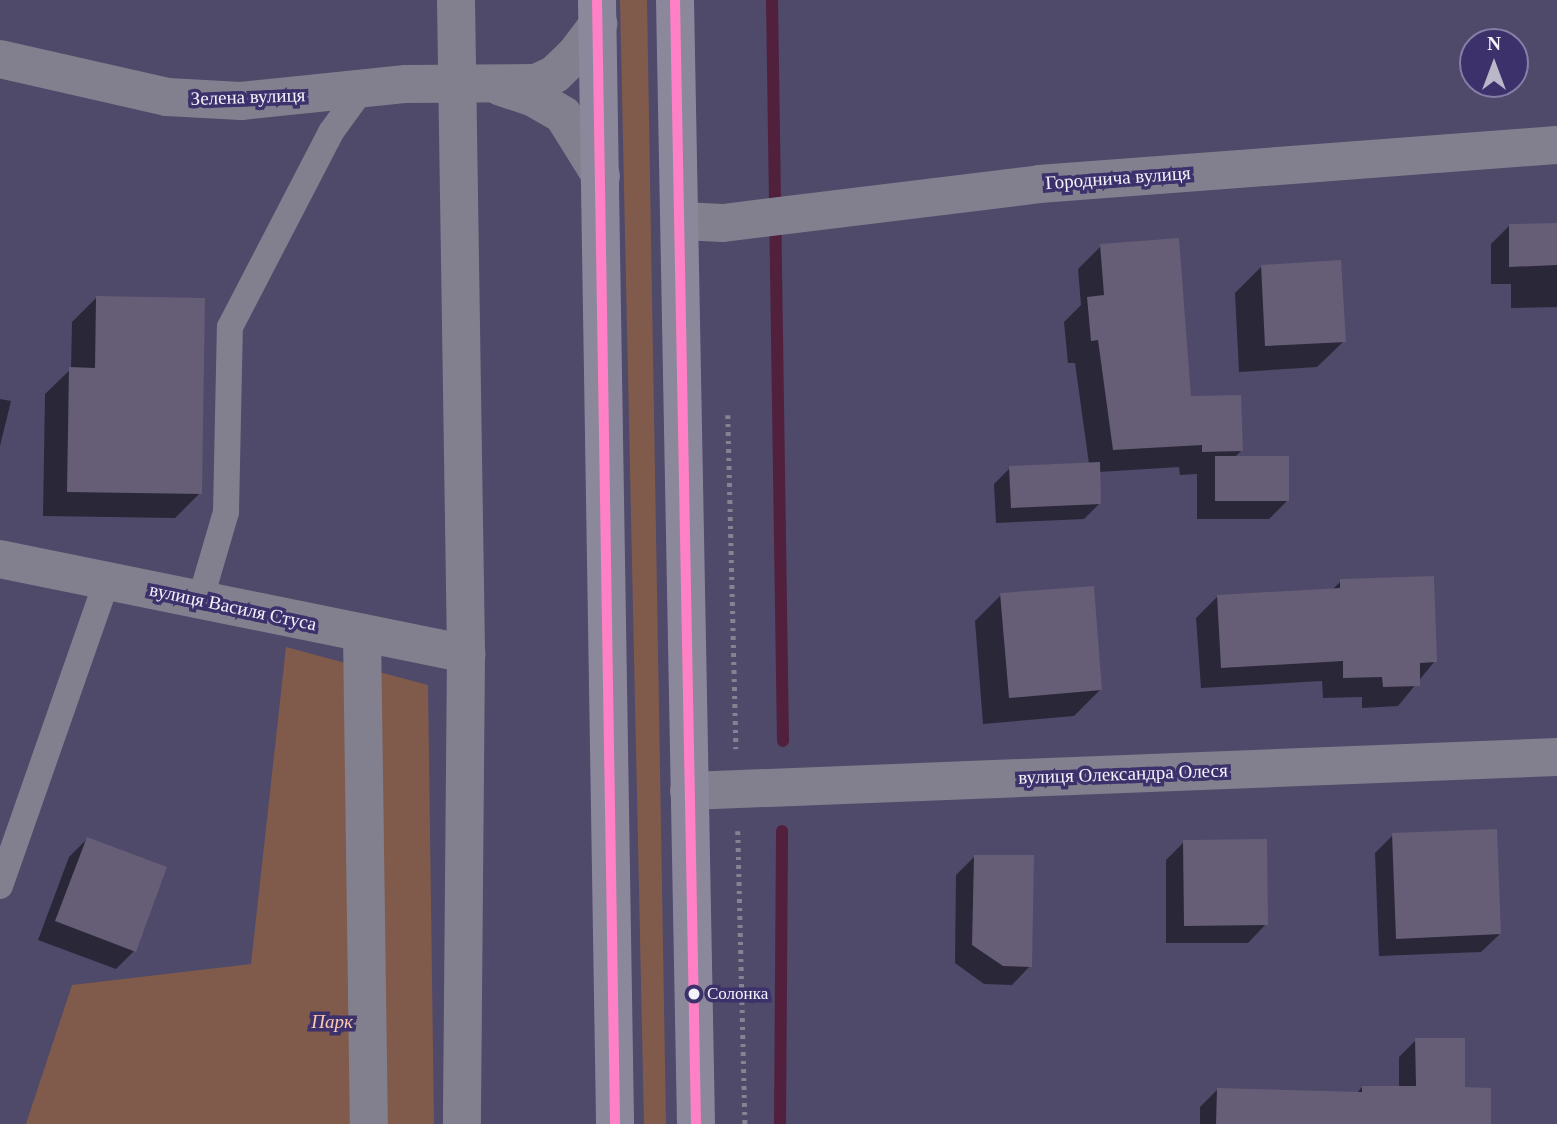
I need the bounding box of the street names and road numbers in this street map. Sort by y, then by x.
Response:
street label: Зелена вулиця [190,84,306,110]
street label: Городнича вулиця [1045,162,1191,194]
street label: вулиця Василя Стуса [147,578,319,636]
street label: вулиця Олександра Олеся [1018,759,1228,789]

